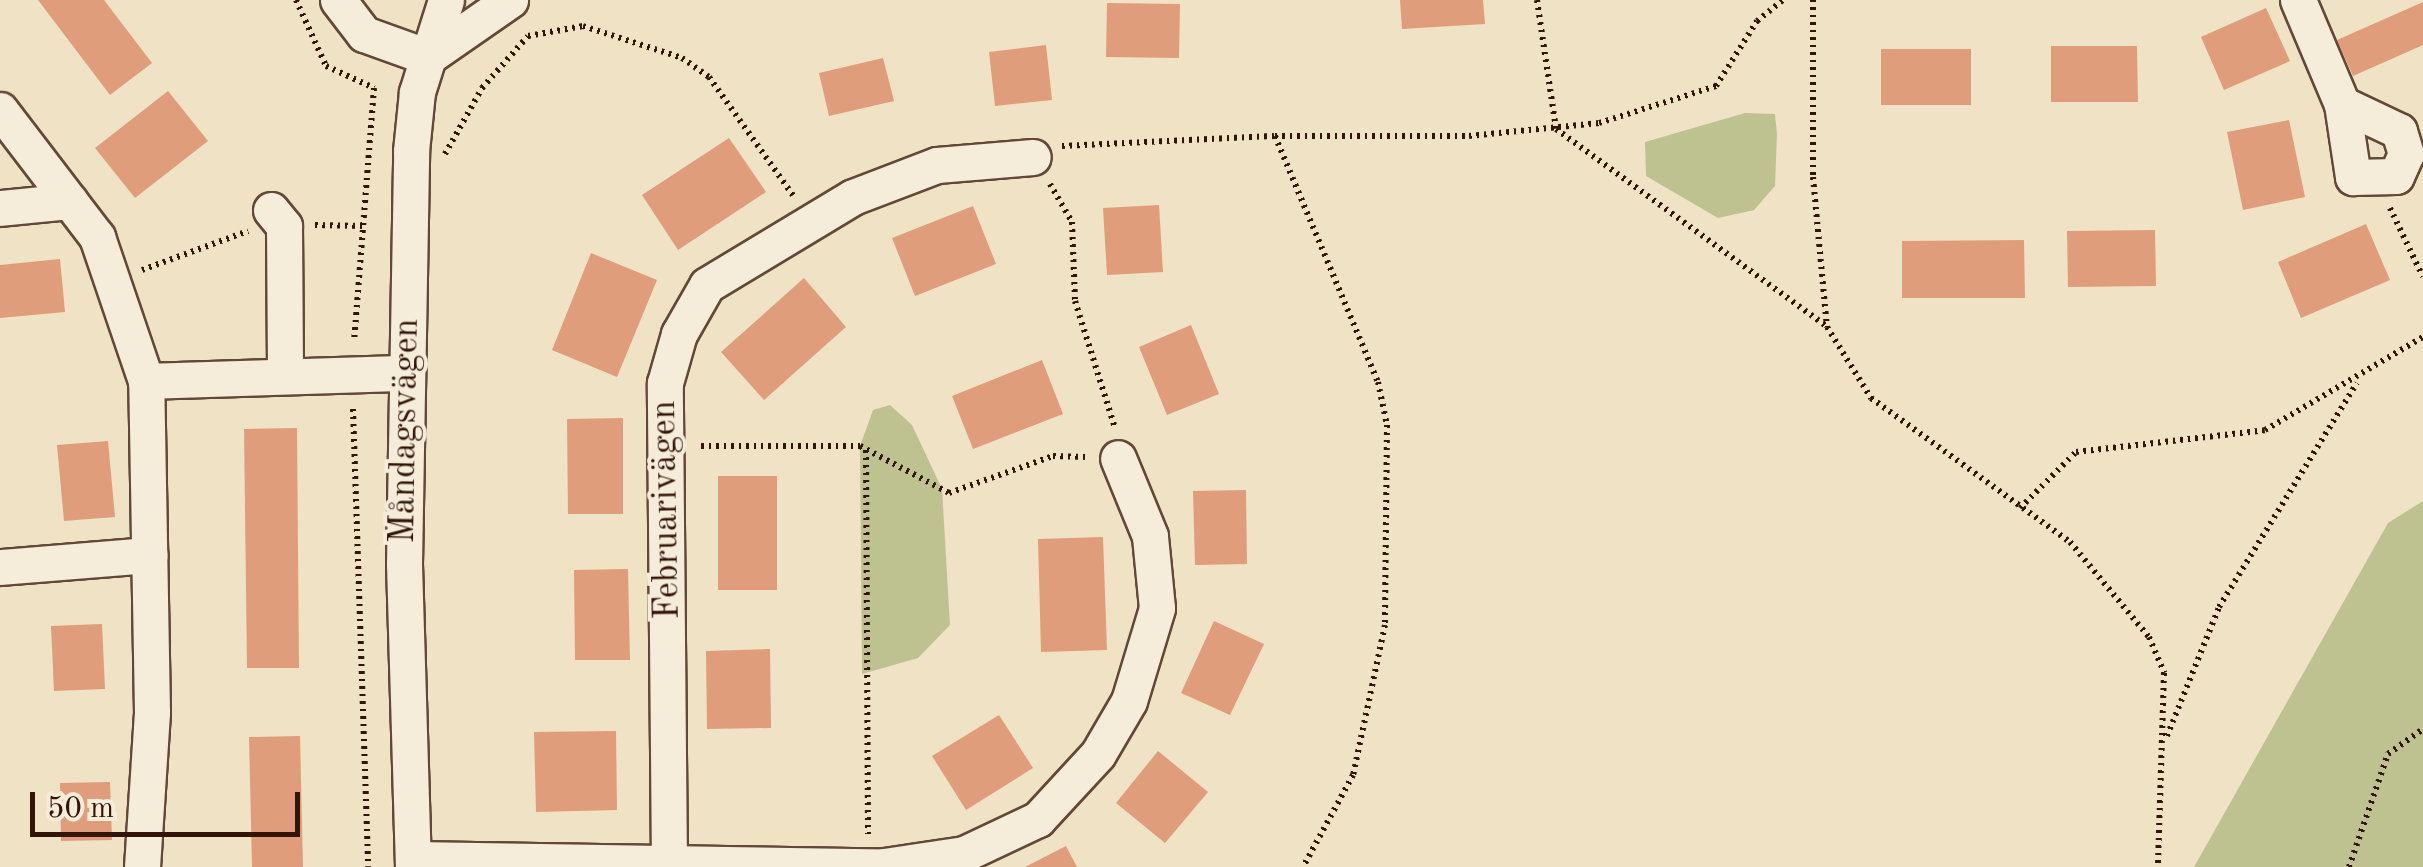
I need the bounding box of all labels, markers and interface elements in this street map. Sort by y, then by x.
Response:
street label: Måndagsvägen [383,318,429,544]
street label: Februarivägen [644,400,690,620]
scale bar [35,772,305,834]
text: 50 m [47,794,114,824]

